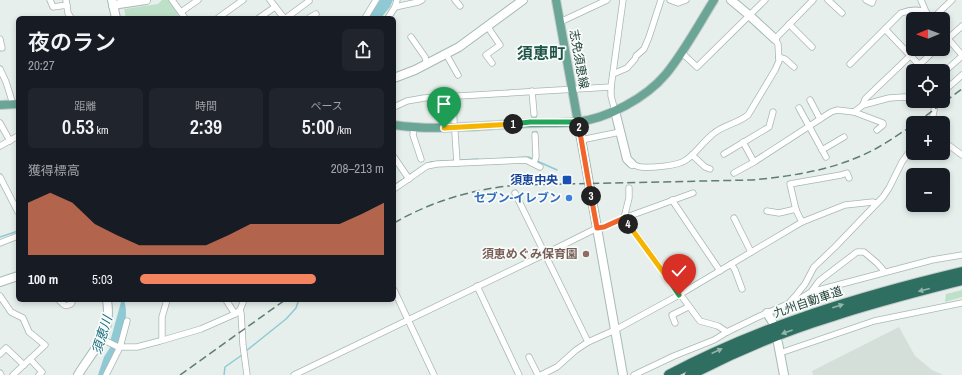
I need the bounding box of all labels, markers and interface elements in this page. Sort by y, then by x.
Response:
north arrow [906,12,950,56]
map controls [906,12,950,212]
text: 夜のラン [28,27,116,57]
street label: 志免須恵線 [566,28,592,90]
button: share [342,29,384,71]
district label: 須恵町 [517,42,565,64]
text: 20:27 [28,57,55,74]
button: locate [906,64,950,108]
pin [427,87,461,128]
icon: arrive [433,93,455,115]
text: 距離 [74,99,96,113]
text: 時間 [195,99,217,113]
text: ペース [310,99,343,113]
text: 0.53 [62,113,94,140]
text: 2:39 [190,113,222,140]
text: 5:00 [302,113,334,140]
pin: 1 [503,114,523,134]
button: + [906,116,950,160]
text: 1 [510,117,516,131]
pin: 2 [569,117,589,137]
text: 2 [576,120,582,134]
text: km [94,123,109,137]
text: /km [334,123,351,137]
text: 208–213 m [331,160,384,177]
text: 獲得標高 [28,162,80,179]
button: − [906,168,950,212]
place label: 須恵中央 [510,172,558,188]
marker: 須恵中央 [561,174,573,186]
pin: 3 [581,186,601,206]
text: 3 [588,189,594,203]
place label: セブン-イレブン [474,190,561,206]
marker: セブン-イレブン [564,193,574,203]
pin: 4 [618,214,638,234]
text: 4 [625,217,631,231]
place label: 須恵めぐみ保育園 [482,246,578,262]
marker: 須恵めぐみ保育園 [581,249,591,259]
pin [662,254,696,295]
icon: check [668,260,690,282]
text: 100 m [28,271,58,288]
text: 5:03 [92,271,113,288]
street label: 九州自動車道 [771,283,845,321]
one-way arrow [918,287,930,293]
one-way arrow [833,303,845,309]
water label: 須恵川 [88,312,116,356]
one-way arrow [780,330,792,336]
one-way arrow [711,348,723,354]

